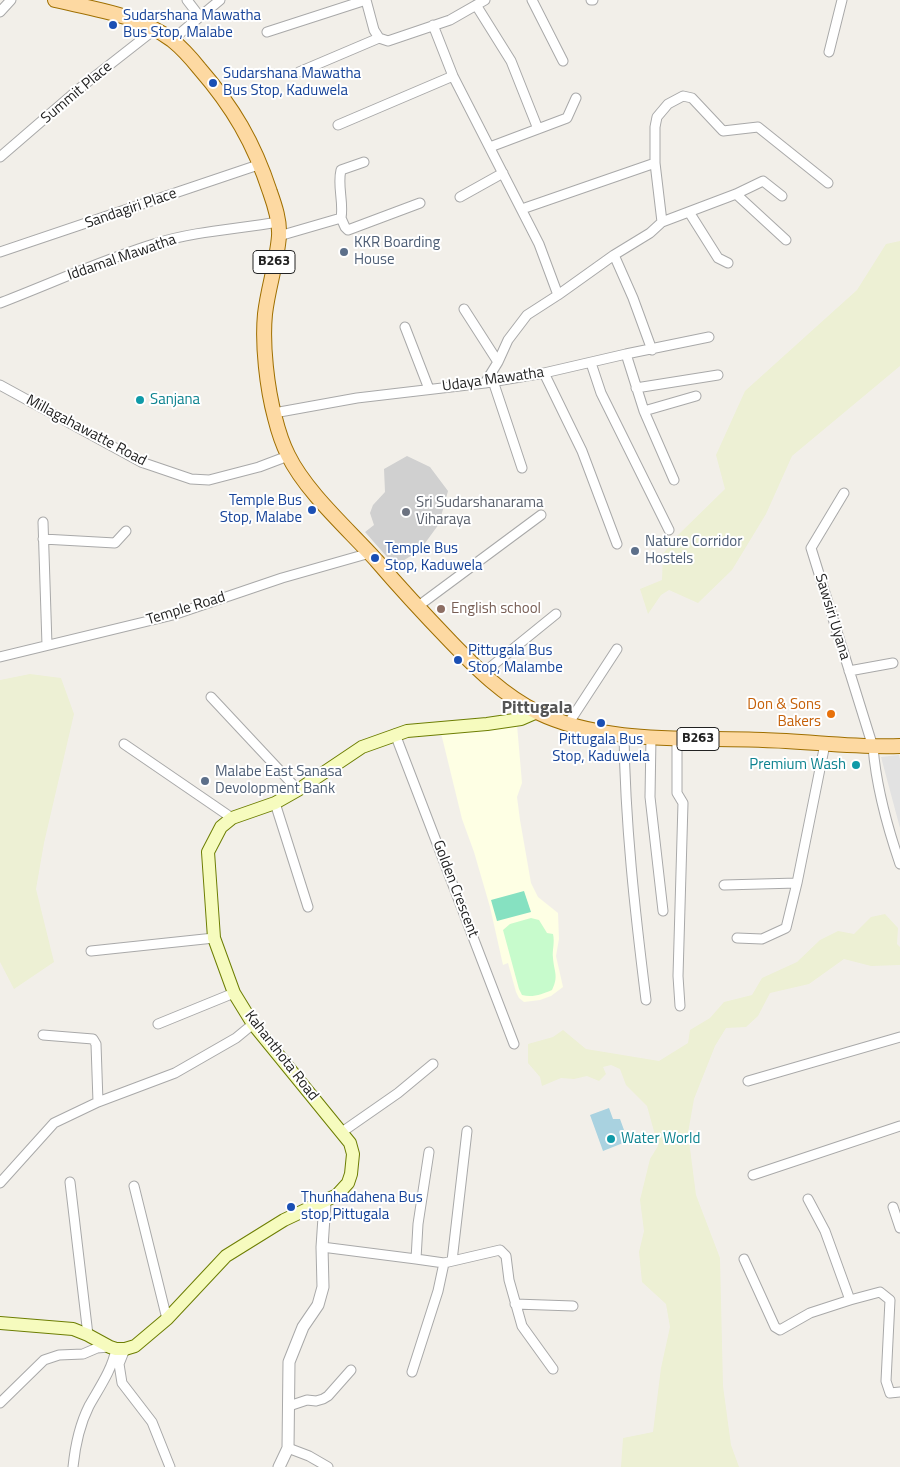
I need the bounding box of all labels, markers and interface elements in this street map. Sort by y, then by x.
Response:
place label: Sudarshana Mawatha Bus Stop, Malabe [123,7,261,42]
marker: Sudarshana Mawatha Bus Stop, Malabe [107,19,119,31]
street label: Summit Place [38,58,116,128]
place label: Sudarshana Mawatha Bus Stop, Kaduwela [223,65,361,100]
marker: Sudarshana Mawatha Bus Stop, Kaduwela [207,77,219,89]
street label: Sandagiri Place [83,185,179,233]
street label: Iddamal Mawatha [65,231,179,285]
place label: KKR Boarding House [354,234,440,269]
marker: KKR Boarding House [338,246,350,258]
road number: B263 [253,250,295,274]
street label: Udaya Mawatha [441,364,545,396]
place label: Sanjana [150,391,200,409]
street label: Millagahawatte Road [23,392,149,470]
marker: Sanjana [134,394,146,406]
place label: Temple Bus Stop, Malabe [220,492,302,527]
place label: Sri Sudarshanarama Viharaya [416,494,544,529]
marker: Temple Bus Stop, Malabe [306,504,318,516]
marker: Sri Sudarshanarama Viharaya [400,506,412,518]
place label: Nature Corridor Hostels [645,533,742,568]
place label: Temple Bus Stop, Kaduwela [385,540,483,575]
marker: Nature Corridor Hostels [629,545,641,557]
marker: Temple Bus Stop, Kaduwela [369,552,381,564]
street label: Sawsiri Uyana [810,572,854,662]
street label: Temple Road [144,588,228,630]
place label: English school [451,600,541,618]
marker: English school [435,603,447,615]
place label: Pittugala Bus Stop, Malambe [468,642,563,677]
marker: Pittugala Bus Stop, Malambe [452,654,464,666]
place label: Don & Sons Bakers [747,696,821,731]
district label: Pittugala [501,698,573,720]
marker: Don & Sons Bakers [825,708,837,720]
marker: Pittugala Bus Stop, Kaduwela [595,717,607,729]
road number: B263 [677,728,719,751]
place label: Pittugala Bus Stop, Kaduwela [552,731,650,766]
place label: Premium Wash [749,756,846,774]
marker: Premium Wash [850,759,862,771]
place label: Malabe East Sanasa Devolopment Bank [215,763,342,798]
marker: Malabe East Sanasa Devolopment Bank [199,775,211,787]
street label: Golden Crescent [428,838,482,940]
street label: Kahanthota Road [240,1007,322,1105]
place label: Water World [621,1130,700,1148]
marker: Water World [605,1133,617,1145]
place label: Thunhadahena Bus stop,Pittugala [301,1189,423,1224]
marker: Thunhadahena Bus stop,Pittugala [285,1201,297,1213]

